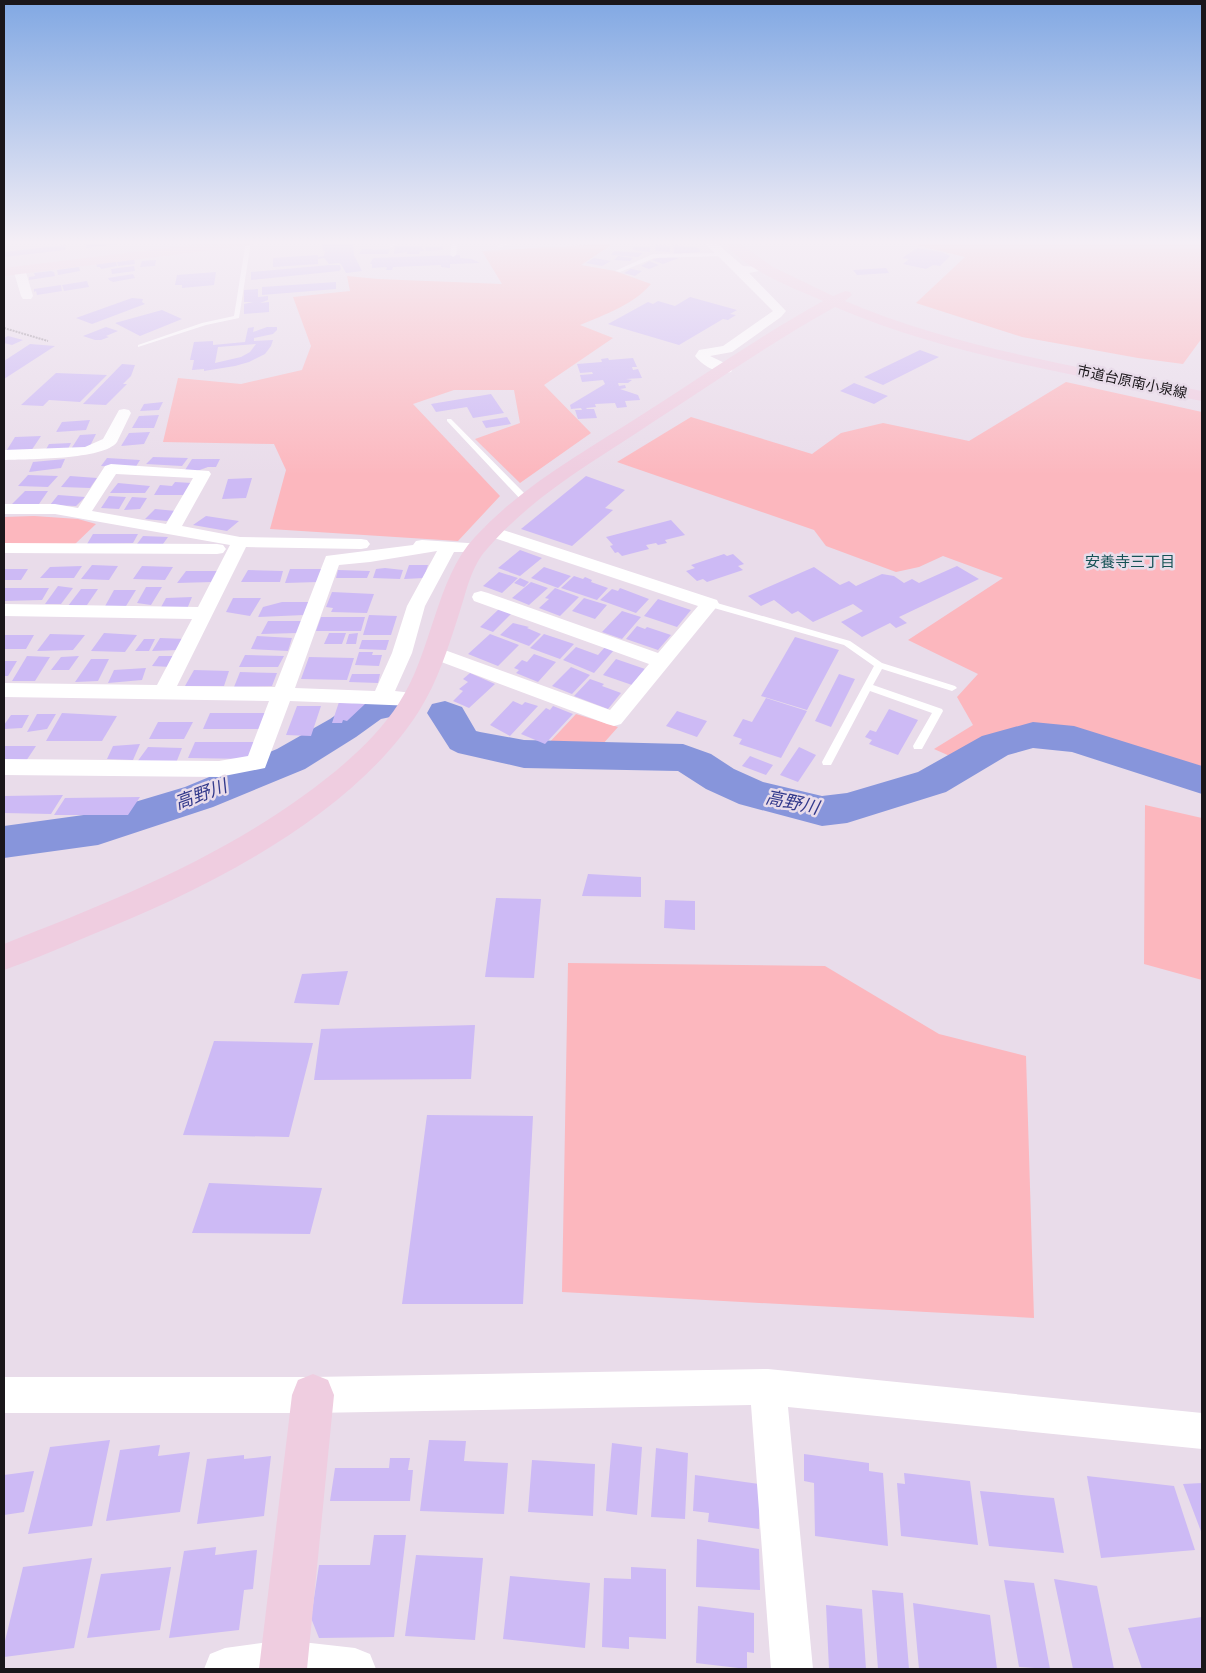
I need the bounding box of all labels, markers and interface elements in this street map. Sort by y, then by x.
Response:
street label: 市道台原南小泉線 [1075,360,1189,404]
district label: 安養寺三丁目 [1085,551,1175,574]
water label: 高野川 [171,772,233,817]
water label: 高野川 [763,784,823,822]

